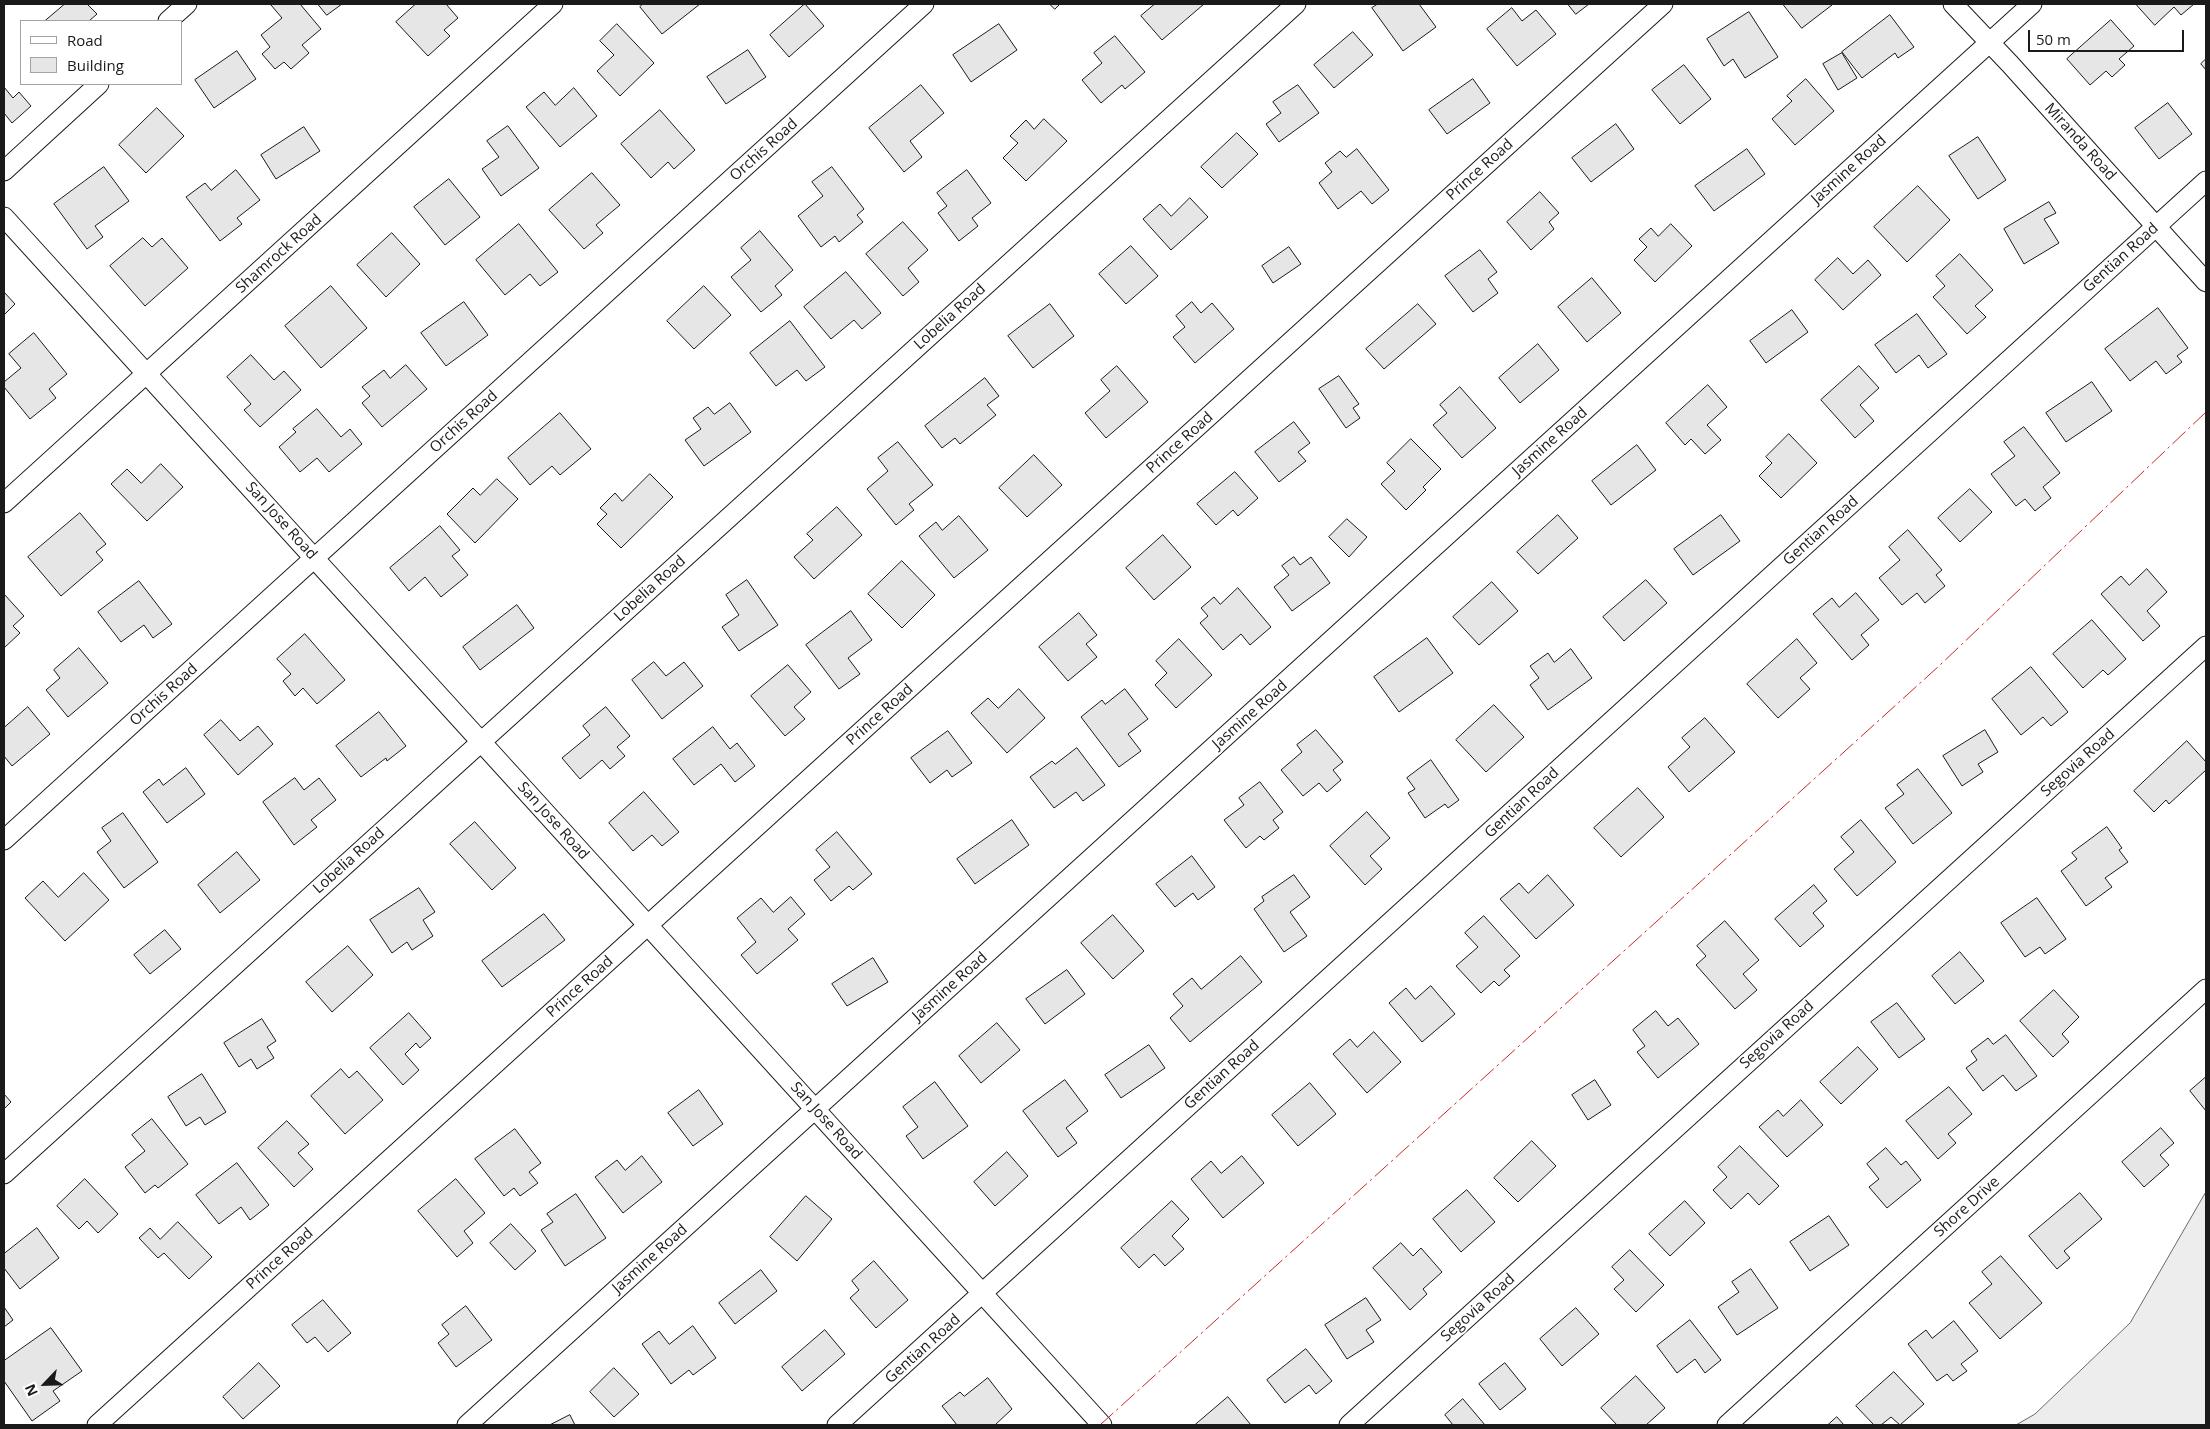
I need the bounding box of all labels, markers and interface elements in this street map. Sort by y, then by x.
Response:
legend [20,20,182,85]
scale bar [2030,20,2186,52]
text: 50 m [2036,29,2071,49]
text: Road [67,30,103,50]
text: Building [67,55,124,75]
street label: Miranda Road [2040,100,2120,184]
street label: Orchis Road [726,115,802,185]
street label: Jasmine Road [1808,132,1890,208]
street label: Prince Road [1443,135,1517,205]
street label: Shamrock Road [232,211,326,297]
street label: Gentian Road [2080,220,2162,296]
street label: Lobelia Road [911,280,989,354]
street label: Orchis Road [426,387,502,457]
street label: Jasmine Road [1509,404,1591,480]
street label: Prince Road [1143,408,1217,478]
street label: San Jose Road [242,479,320,563]
street label: Gentian Road [1780,493,1862,569]
street label: Lobelia Road [611,552,689,626]
street label: Orchis Road [126,660,202,730]
street label: Jasmine Road [1209,677,1291,753]
street label: Prince Road [843,680,917,750]
street label: Segovia Road [2037,725,2119,801]
street label: Gentian Road [1481,764,1563,842]
street label: San Jose Road [514,779,592,863]
street label: Lobelia Road [310,824,388,898]
street label: Jasmine Road [909,949,991,1025]
street label: Prince Road [543,952,617,1022]
street label: Segovia Road [1736,997,1818,1073]
street label: Gentian Road [1181,1037,1263,1113]
street label: San Jose Road [787,1079,865,1163]
street label: Shore Drive [1931,1173,2003,1241]
street label: Jasmine Road [609,1221,691,1297]
street label: Prince Road [243,1224,317,1294]
street label: Segovia Road [1437,1270,1519,1346]
street label: Gentian Road [882,1311,964,1387]
north arrow [20,1359,70,1409]
text: N [20,1381,42,1399]

